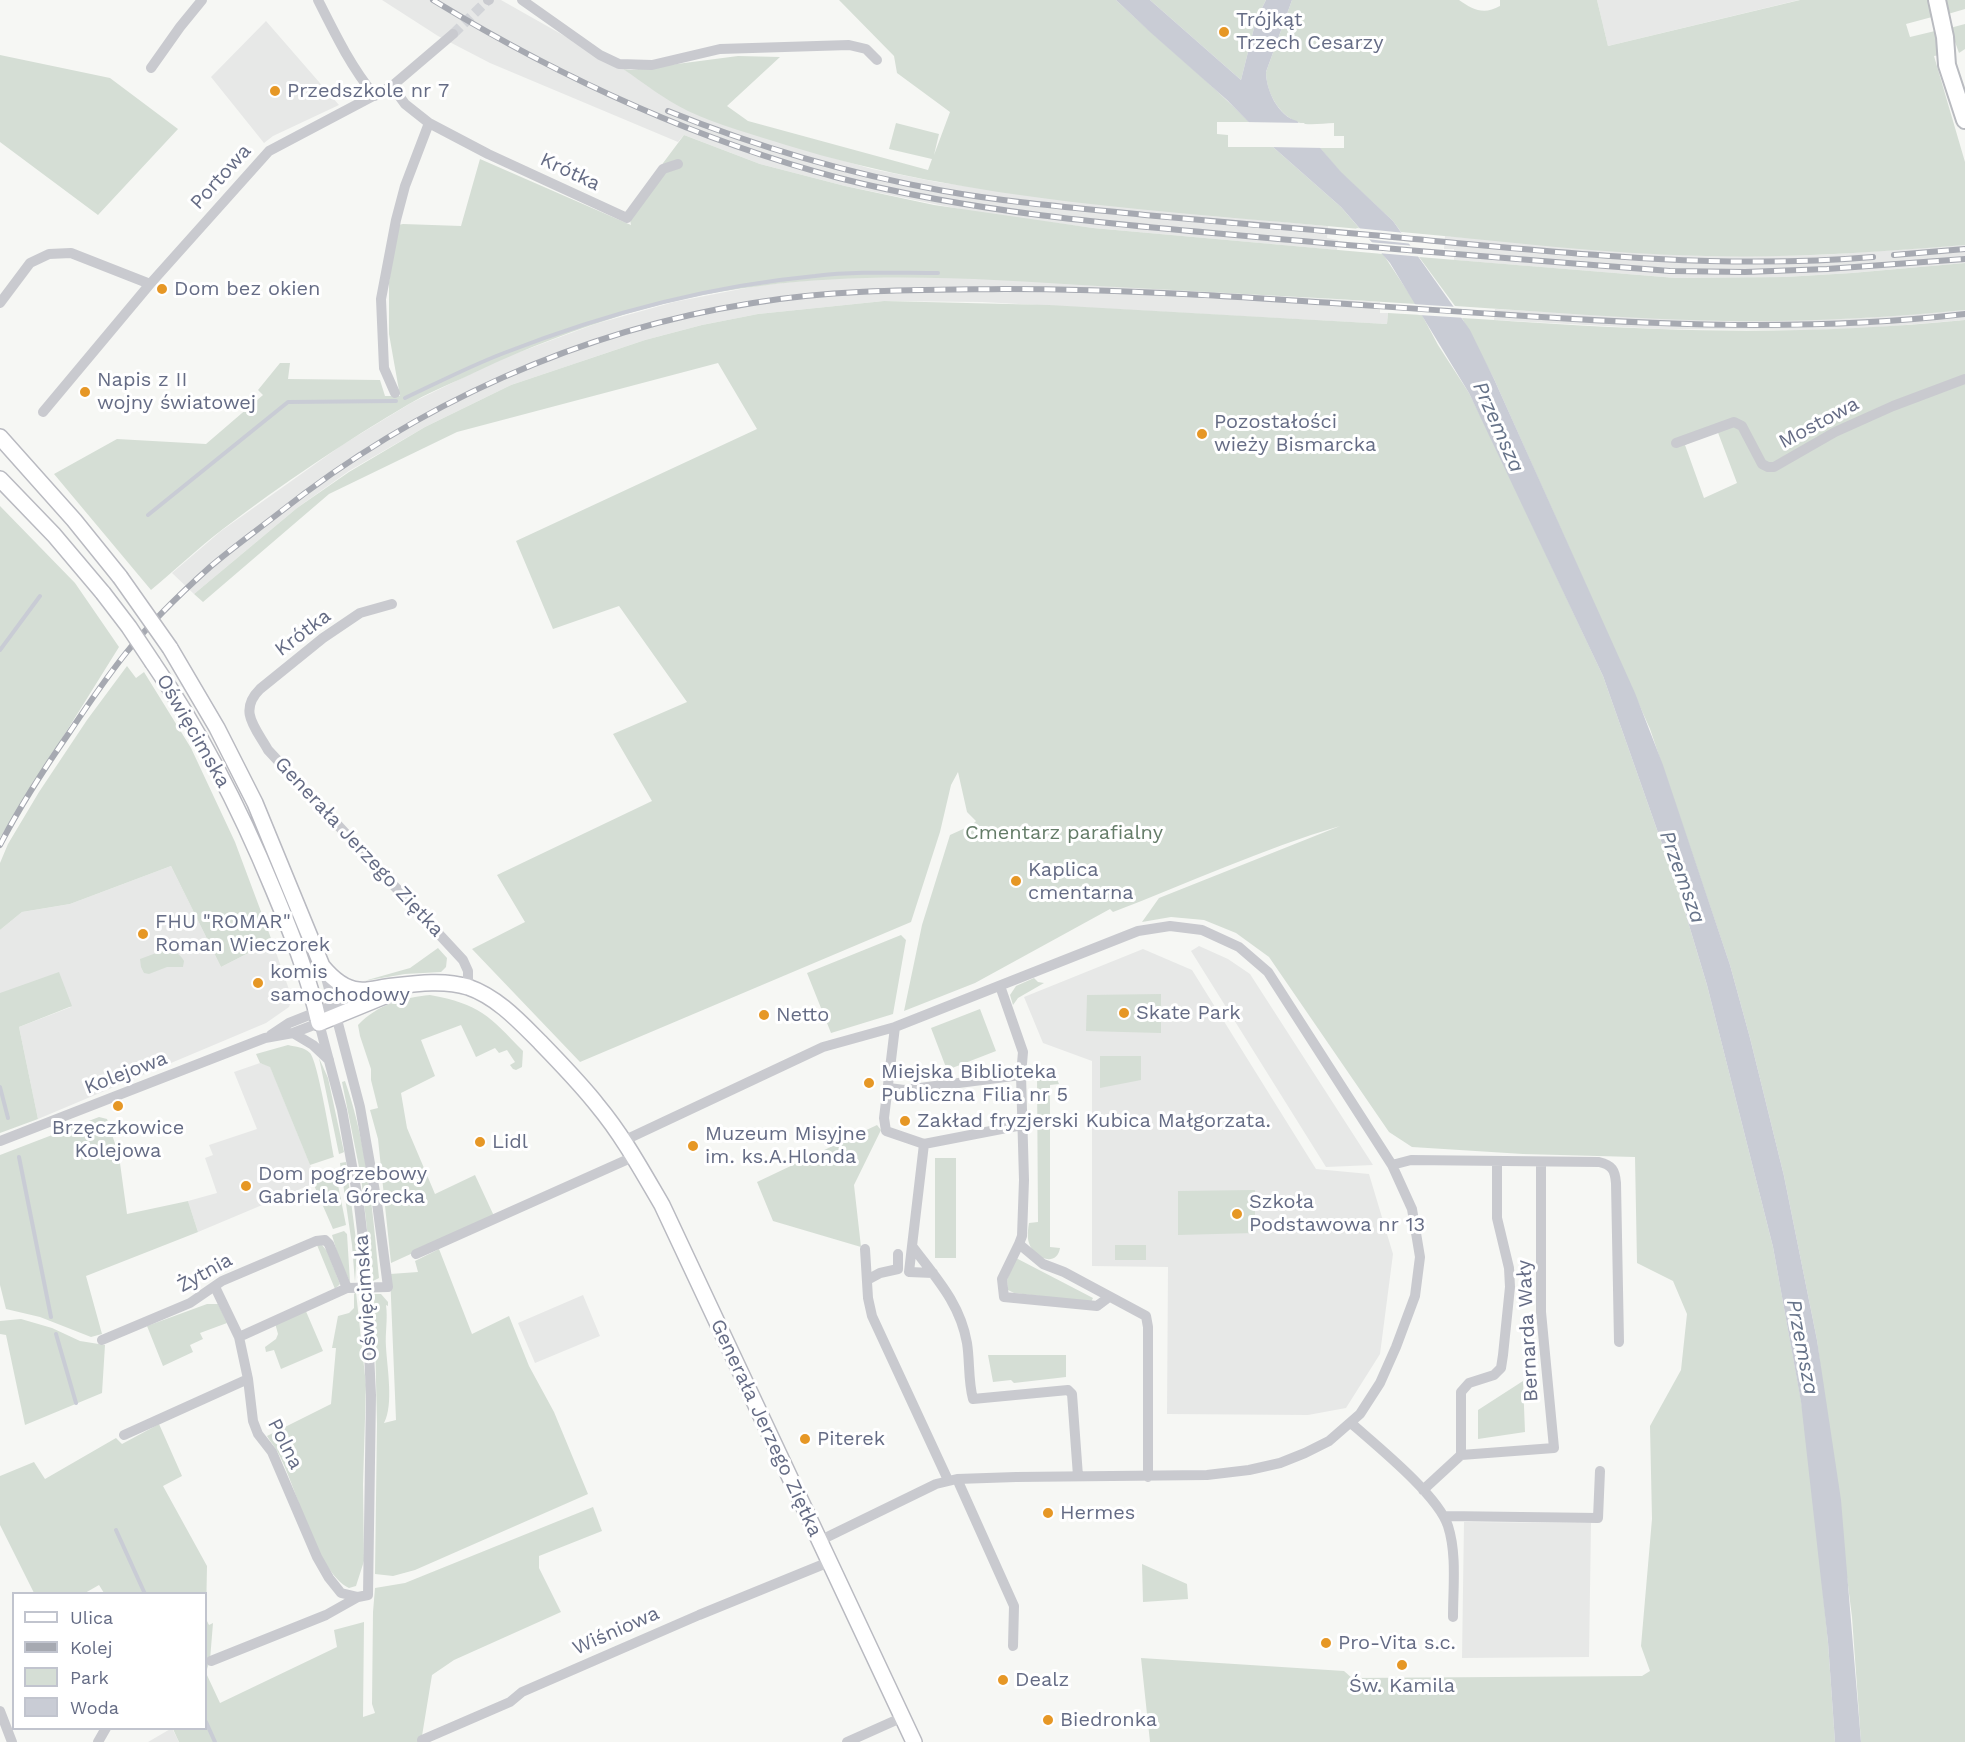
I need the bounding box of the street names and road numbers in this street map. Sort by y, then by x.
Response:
street label: Portowa [185,139,257,215]
street label: Krótka [536,148,604,196]
street label: Mostowa [1775,392,1863,454]
street label: Krótka [270,604,336,662]
street label: Oświęcimska [151,670,235,792]
street label: Generała Jerzego Ziętka [269,752,449,942]
street label: Kolejowa [81,1046,171,1100]
street label: Oświęcimska [350,1234,382,1362]
street label: Żytnia [173,1248,237,1298]
street label: Bernarda Wały [1512,1259,1544,1403]
street label: Generała Jerzego Ziętka [705,1315,827,1541]
street label: Polna [262,1415,308,1473]
street label: Wiśniowa [569,1601,663,1661]

